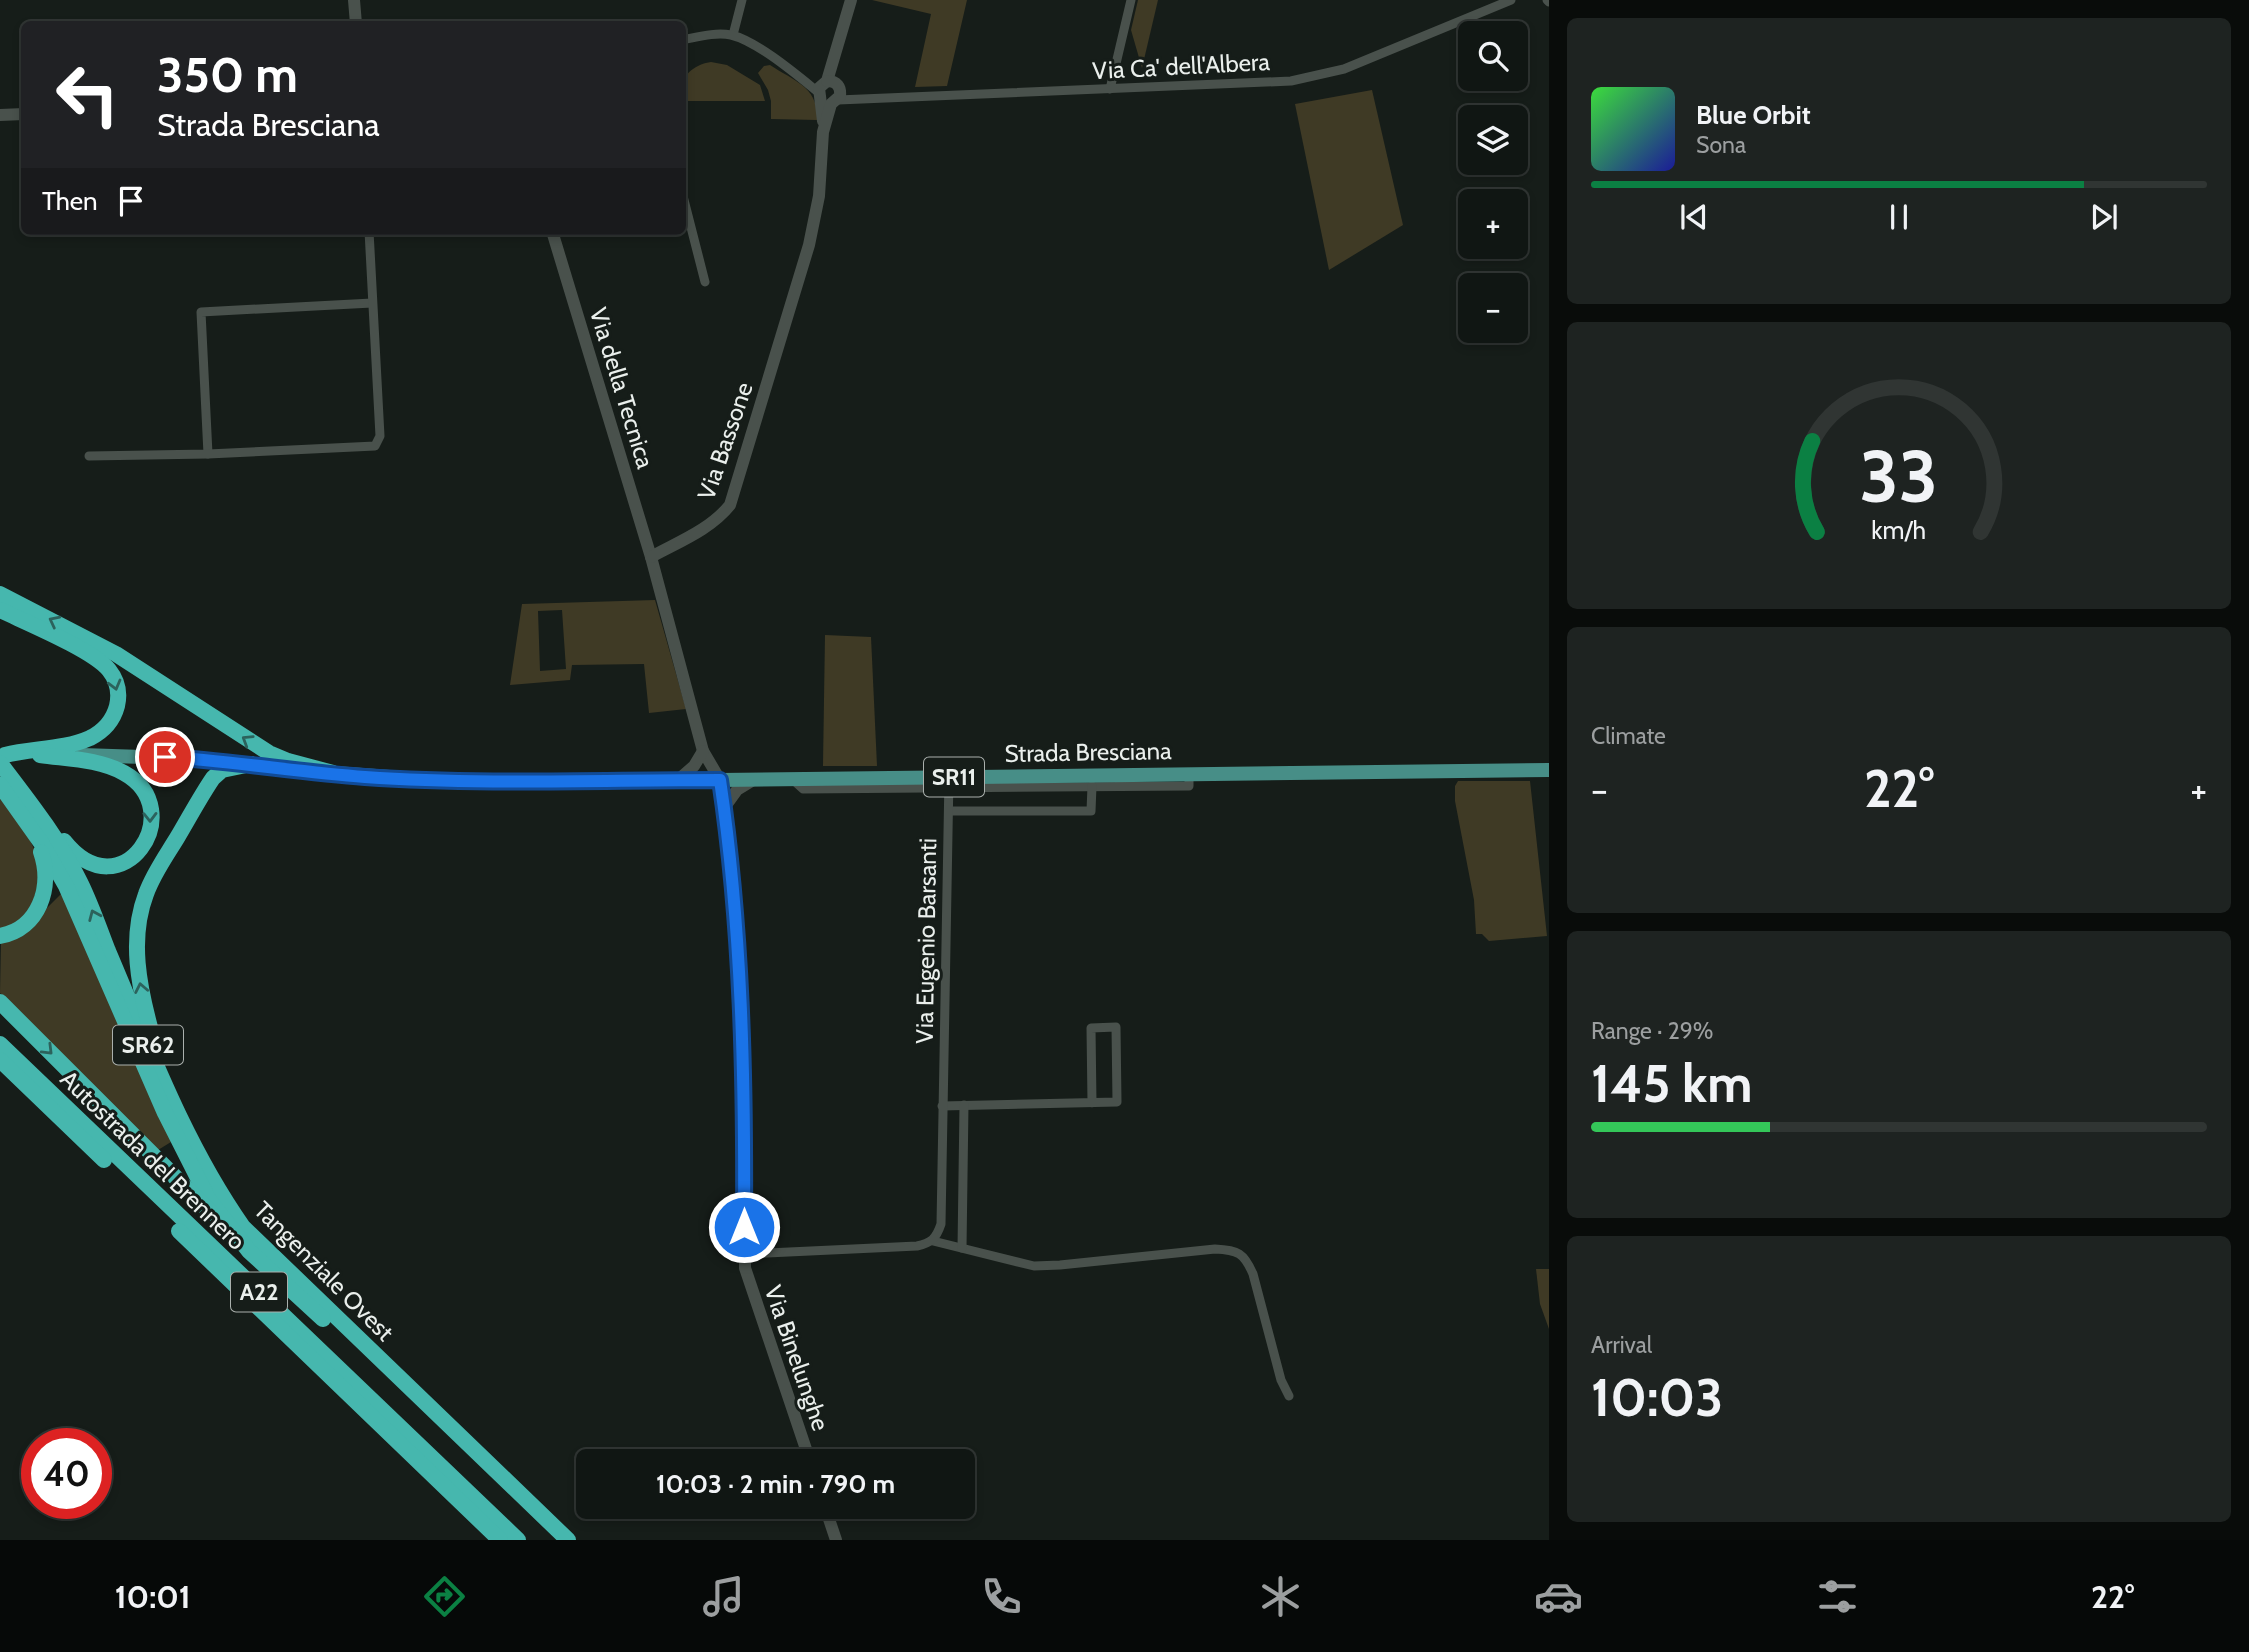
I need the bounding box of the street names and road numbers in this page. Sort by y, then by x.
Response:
street label: Via Ca' dell'Albera [1092,47,1271,85]
street label: Via della Tecnica [584,304,660,472]
street label: Via Bassone [691,378,759,504]
street label: Strada Bresciana [1004,736,1172,768]
road number: SR11 [924,758,984,796]
street label: Via Eugenio Barsanti [910,838,942,1044]
road number: SR62 [113,1026,183,1064]
street label: Autostrada del Brennero [55,1064,251,1256]
street label: Tangenziale Ovest [248,1195,400,1347]
road number: A22 [231,1273,287,1312]
street label: Via Binelunghe [759,1282,835,1434]

